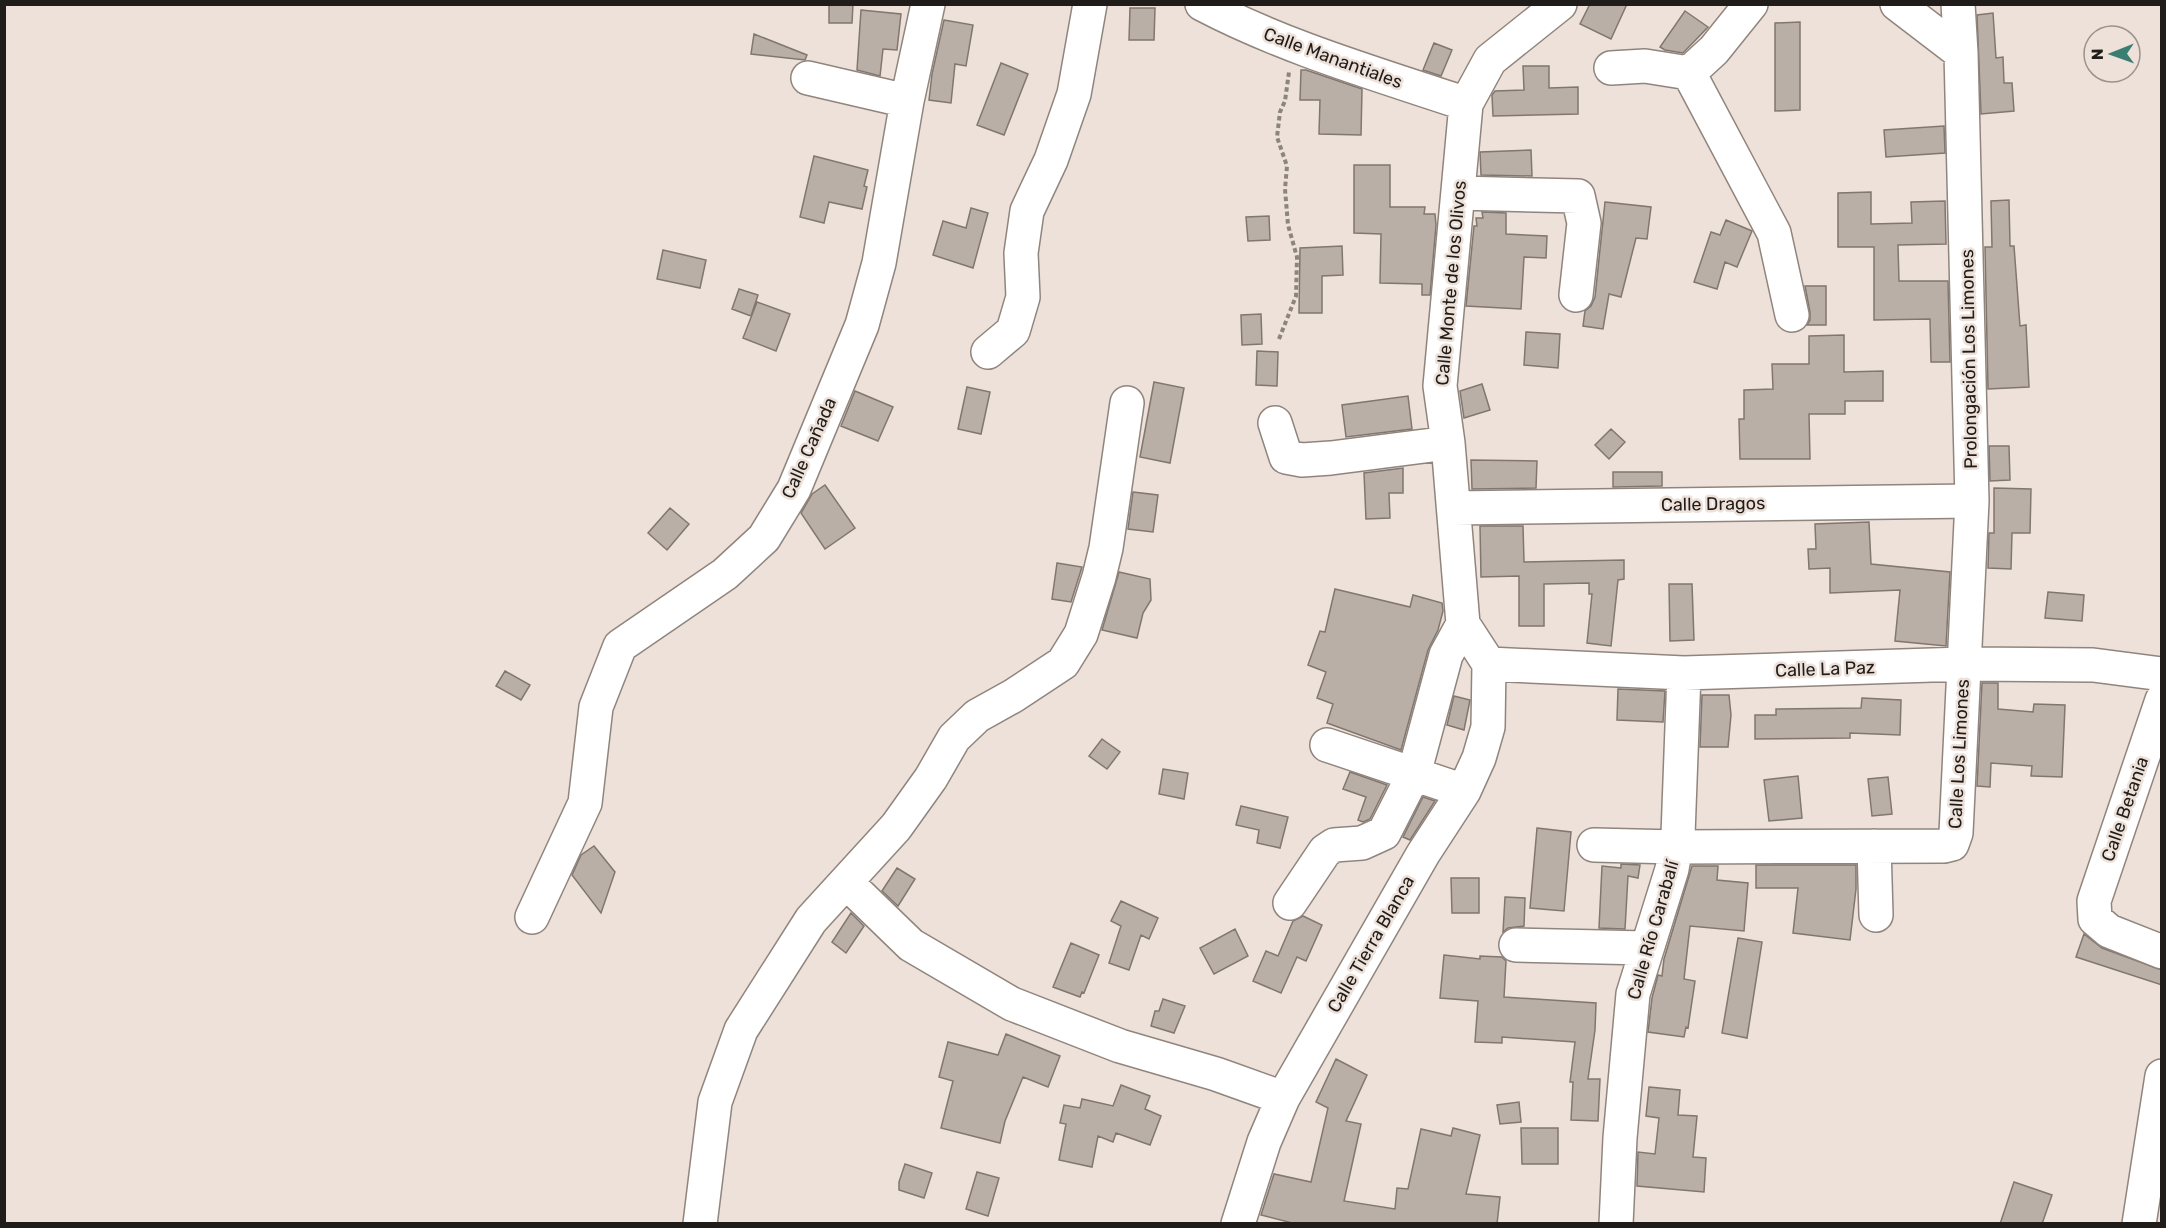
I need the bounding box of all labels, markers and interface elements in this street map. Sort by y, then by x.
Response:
street label: Calle Manantiales [1261,23,1405,93]
north arrow [2082,24,2142,84]
text: N [2088,48,2107,60]
street label: Calle Monte de los Olivos [1431,180,1471,386]
street label: Prolongación Los Limones [1956,249,1982,469]
street label: Calle Cañada [777,394,841,502]
street label: Calle Dragos [1661,492,1765,516]
street label: Calle La Paz [1775,656,1875,682]
street label: Calle Los Limones [1944,679,1974,829]
street label: Calle Betania [2097,754,2153,864]
street label: Calle Río Carabalí [1623,856,1684,1002]
street label: Calle Tierra Blanca [1323,872,1419,1016]

